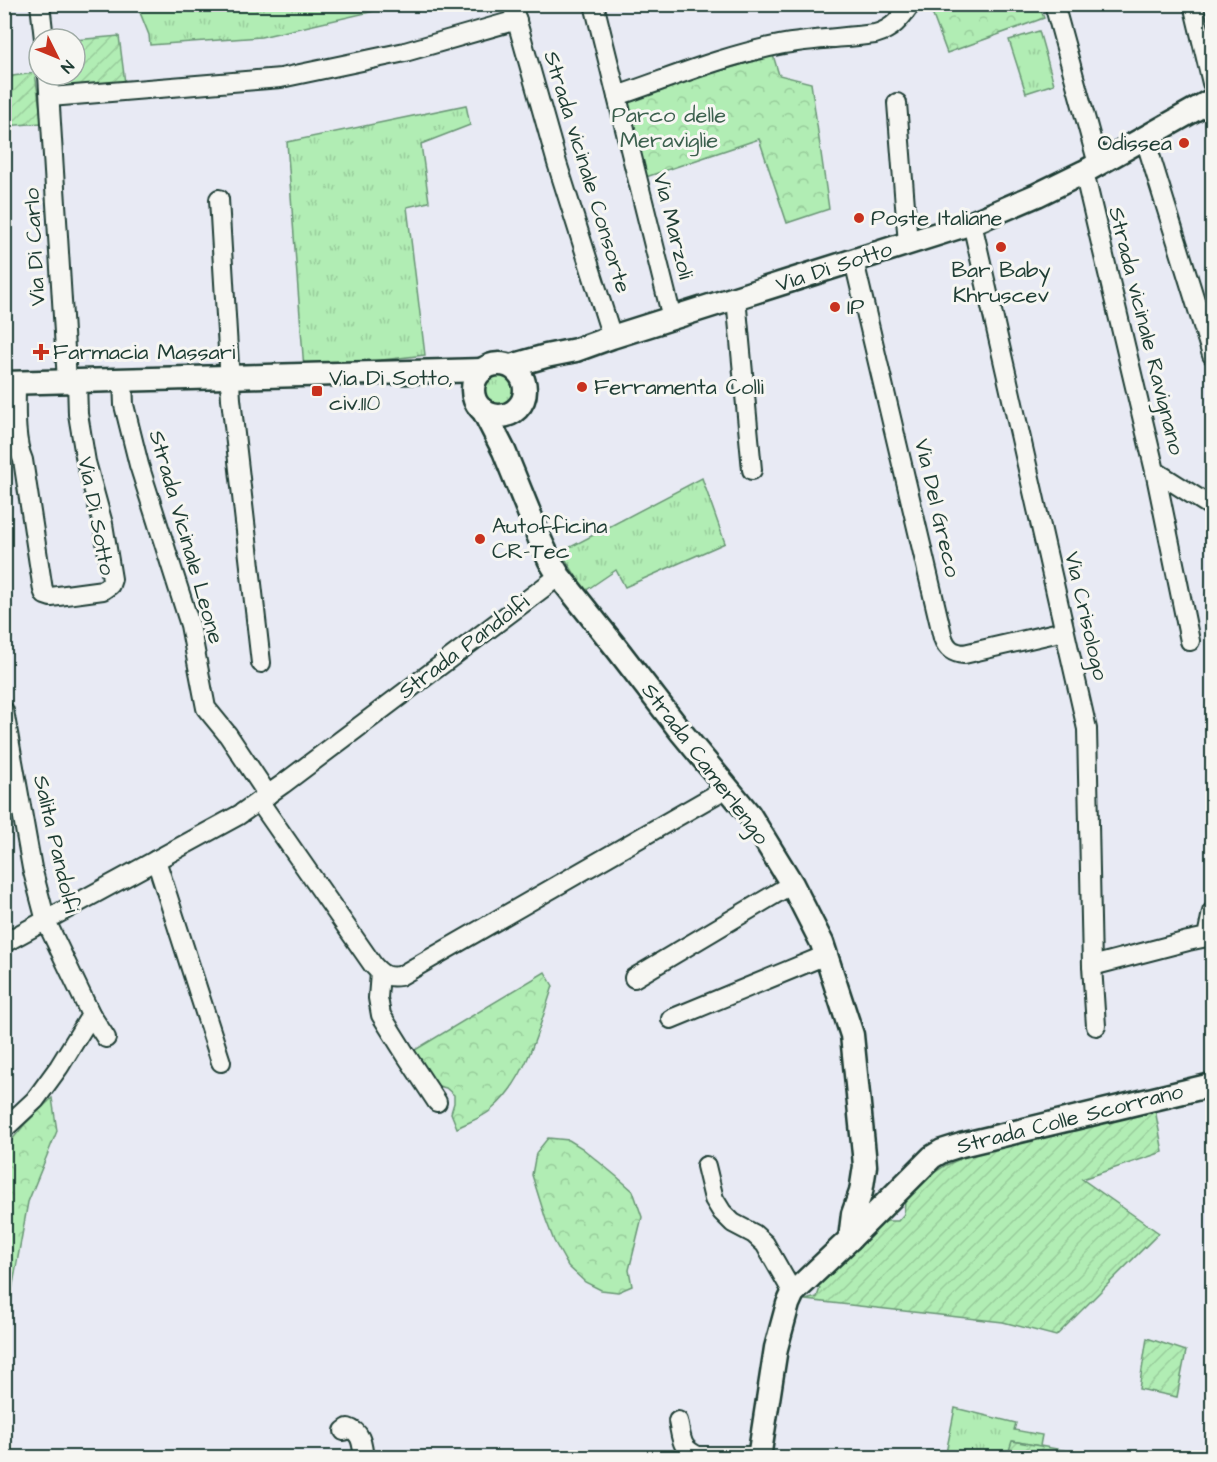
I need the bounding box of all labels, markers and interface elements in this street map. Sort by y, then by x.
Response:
north arrow [27,27,87,87]
street label: Strada vicinale Consorte [535,47,639,297]
text: N [56,55,79,78]
park label: Parco delle Meraviglie [612,100,726,157]
place label: Odissea [1097,128,1172,159]
marker: Odissea [1177,136,1191,150]
street label: Via Marzoli [645,170,701,282]
street label: Via Di Carlo [16,187,54,307]
place label: Poste Italiane [871,203,1002,234]
street label: Strada vicinale Ravignano [1099,204,1192,459]
marker: Poste Italiane [852,211,866,225]
street label: Via Di Sotto [772,233,897,300]
marker: Bar Baby Khruscev [994,240,1008,254]
place label: Bar Baby Khruscev [951,255,1051,311]
place label: IP [847,292,864,323]
marker: IP [828,300,842,314]
place label: Farmacia Massari [53,337,235,368]
marker: Farmacia Massari [34,345,48,359]
place label: Via Di Sotto, civ.110 [329,363,453,419]
place label: Ferramenta Colli [594,372,764,403]
marker: Ferramenta Colli [575,380,589,394]
marker: Via Di Sotto, civ.110 [310,384,324,398]
street label: Strada Vicinale Leone [141,427,231,647]
street label: Via Del Greco [906,436,968,581]
street label: Via Di Sotto [69,454,123,579]
place label: Autofficina CR-Tec [492,511,607,567]
marker: Autofficina CR-Tec [473,532,487,546]
street label: Via Crisologo [1055,549,1116,684]
street label: Strada Pandolfi [392,587,536,707]
street label: Strada Camerlengo [633,677,777,853]
street label: Salita Pandolfi [25,772,87,916]
street label: Strada Colle Scorrano [953,1076,1187,1162]

